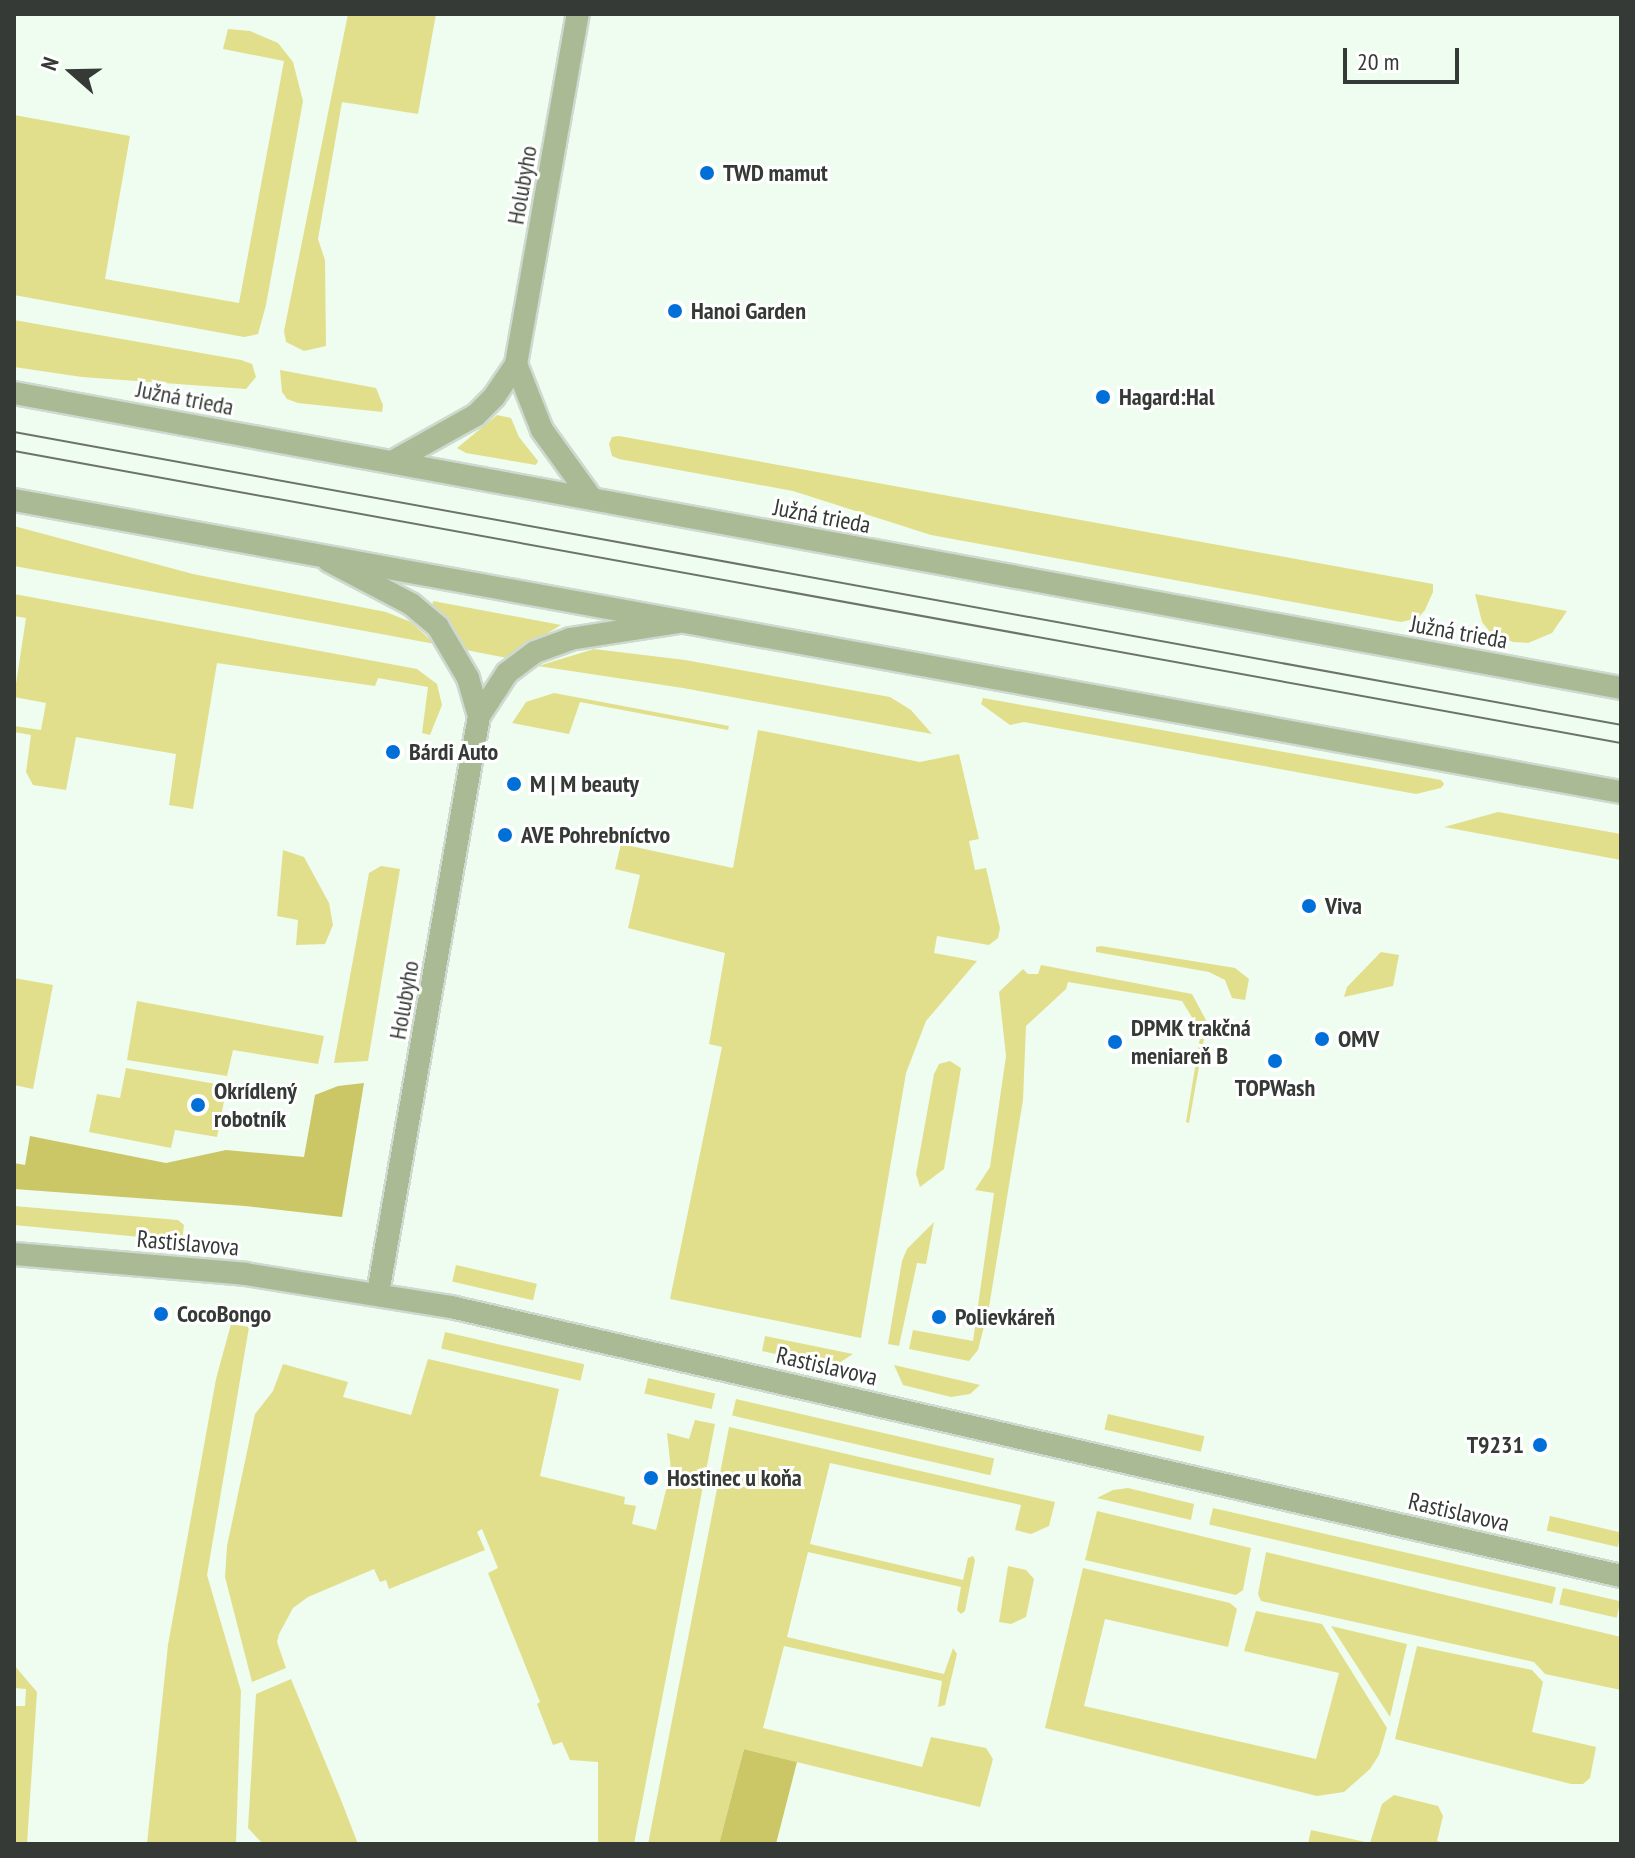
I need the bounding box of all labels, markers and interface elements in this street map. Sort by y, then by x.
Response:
north arrow [32,32,112,112]
scale bar [1347,32,1463,82]
text: 20 m [1357,46,1399,77]
text: N [34,53,65,74]
street label: Holubyho [501,143,543,227]
place label: TWD mamut [723,159,828,187]
marker: TWD mamut [698,164,716,182]
place label: Hanoi Garden [691,297,806,325]
marker: Hanoi Garden [666,302,684,320]
street label: Južná trieda [134,374,236,422]
place label: Hagard:Hal [1119,383,1215,411]
marker: Hagard:Hal [1094,388,1112,406]
street label: Južná trieda [771,492,873,540]
street label: Južná trieda [1408,609,1510,655]
place label: Bárdi Auto [409,738,499,766]
marker: Bárdi Auto [384,743,402,761]
place label: M | M beauty [530,770,639,798]
marker: M | M beauty [505,775,523,793]
place label: AVE Pohrebníctvo [521,821,670,849]
marker: AVE Pohrebníctvo [496,826,514,844]
place label: Viva [1325,892,1362,920]
marker: Viva [1300,897,1318,915]
street label: Holubyho [383,958,425,1042]
place label: DPMK trakčná meniareň B [1131,1014,1251,1070]
place label: OMV [1338,1025,1379,1053]
marker: OMV [1313,1030,1331,1048]
marker: DPMK trakčná meniareň B [1106,1033,1124,1051]
marker: TOPWash [1266,1052,1284,1070]
place label: TOPWash [1235,1074,1315,1102]
place label: Okrídlený robotník [214,1077,297,1133]
marker: Okrídlený robotník [189,1096,207,1114]
street label: Rastislavova [136,1224,240,1262]
place label: CocoBongo [177,1300,271,1328]
place label: Polievkáreň [955,1303,1055,1331]
marker: CocoBongo [152,1305,170,1323]
marker: Polievkáreň [930,1308,948,1326]
street label: Rastislavova [774,1340,880,1392]
place label: T9231 [1467,1431,1524,1459]
marker: T9231 [1531,1436,1549,1454]
place label: Hostinec u koňa [667,1464,802,1492]
marker: Hostinec u koňa [642,1469,660,1487]
street label: Rastislavova [1406,1486,1512,1538]

